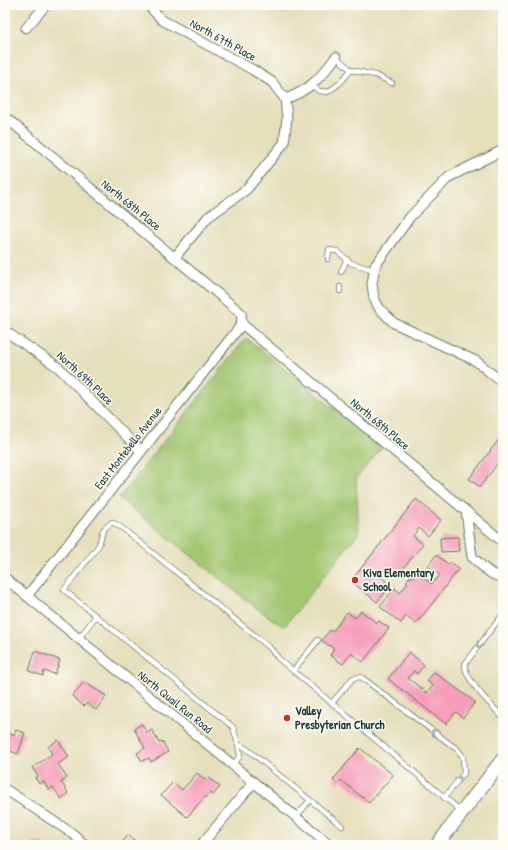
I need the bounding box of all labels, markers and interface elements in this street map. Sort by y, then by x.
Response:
street label: North 67th Place [187,14,260,65]
street label: North 68th Place [98,175,165,234]
street label: North 69th Place [53,347,118,409]
street label: North 68th Place [347,394,414,454]
street label: East Montebello Avenue [90,403,165,493]
place label: Kiva Elementary School [363,564,434,595]
marker: Kiva Elementary School [350,575,360,585]
one-way arrow [477,641,484,648]
street label: North Quail Run Road [134,666,217,737]
place label: Valley Presbyterian Church [295,702,386,734]
marker: Valley Presbyterian Church [282,713,292,723]
one-way arrow [431,729,438,736]
one-way arrow [455,777,462,784]

